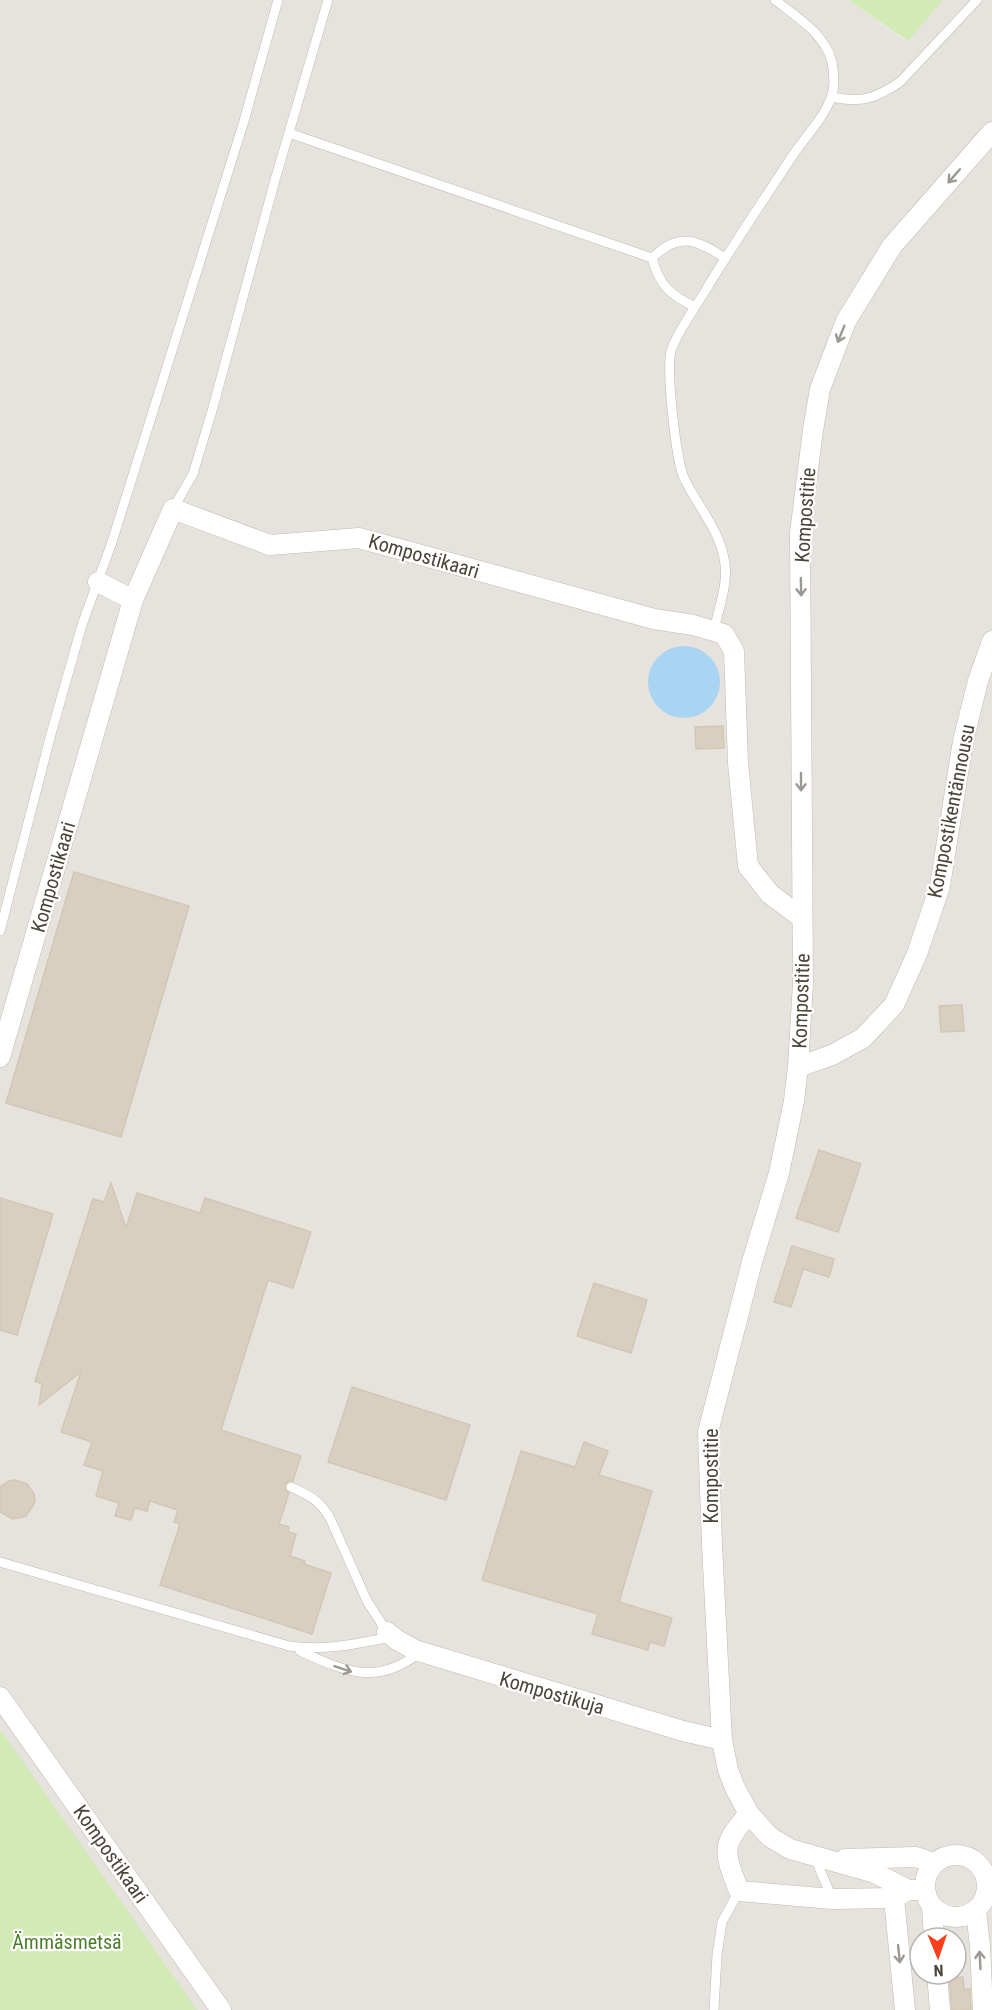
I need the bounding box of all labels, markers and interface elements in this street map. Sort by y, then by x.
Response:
one-way arrow [947,168,961,183]
one-way arrow [835,325,846,343]
street label: Kompostitie [790,467,820,563]
street label: Kompostikaari [366,529,482,583]
one-way arrow [795,576,806,596]
street label: Kompostikentännousu [922,722,980,900]
one-way arrow [795,771,807,791]
street label: Kompostikaari [26,819,80,935]
street label: Kompostitie [787,953,815,1049]
street label: Kompostitie [699,1428,723,1524]
one-way arrow [333,1664,352,1675]
street label: Kompostikuja [497,1667,607,1719]
street label: Kompostikaari [68,1800,154,1908]
north arrow [908,1926,968,1986]
park label: Ämmäsmetsä [12,1930,122,1954]
one-way arrow [894,1944,905,1963]
one-way arrow [975,1951,986,1971]
text: N [933,1961,944,1980]

